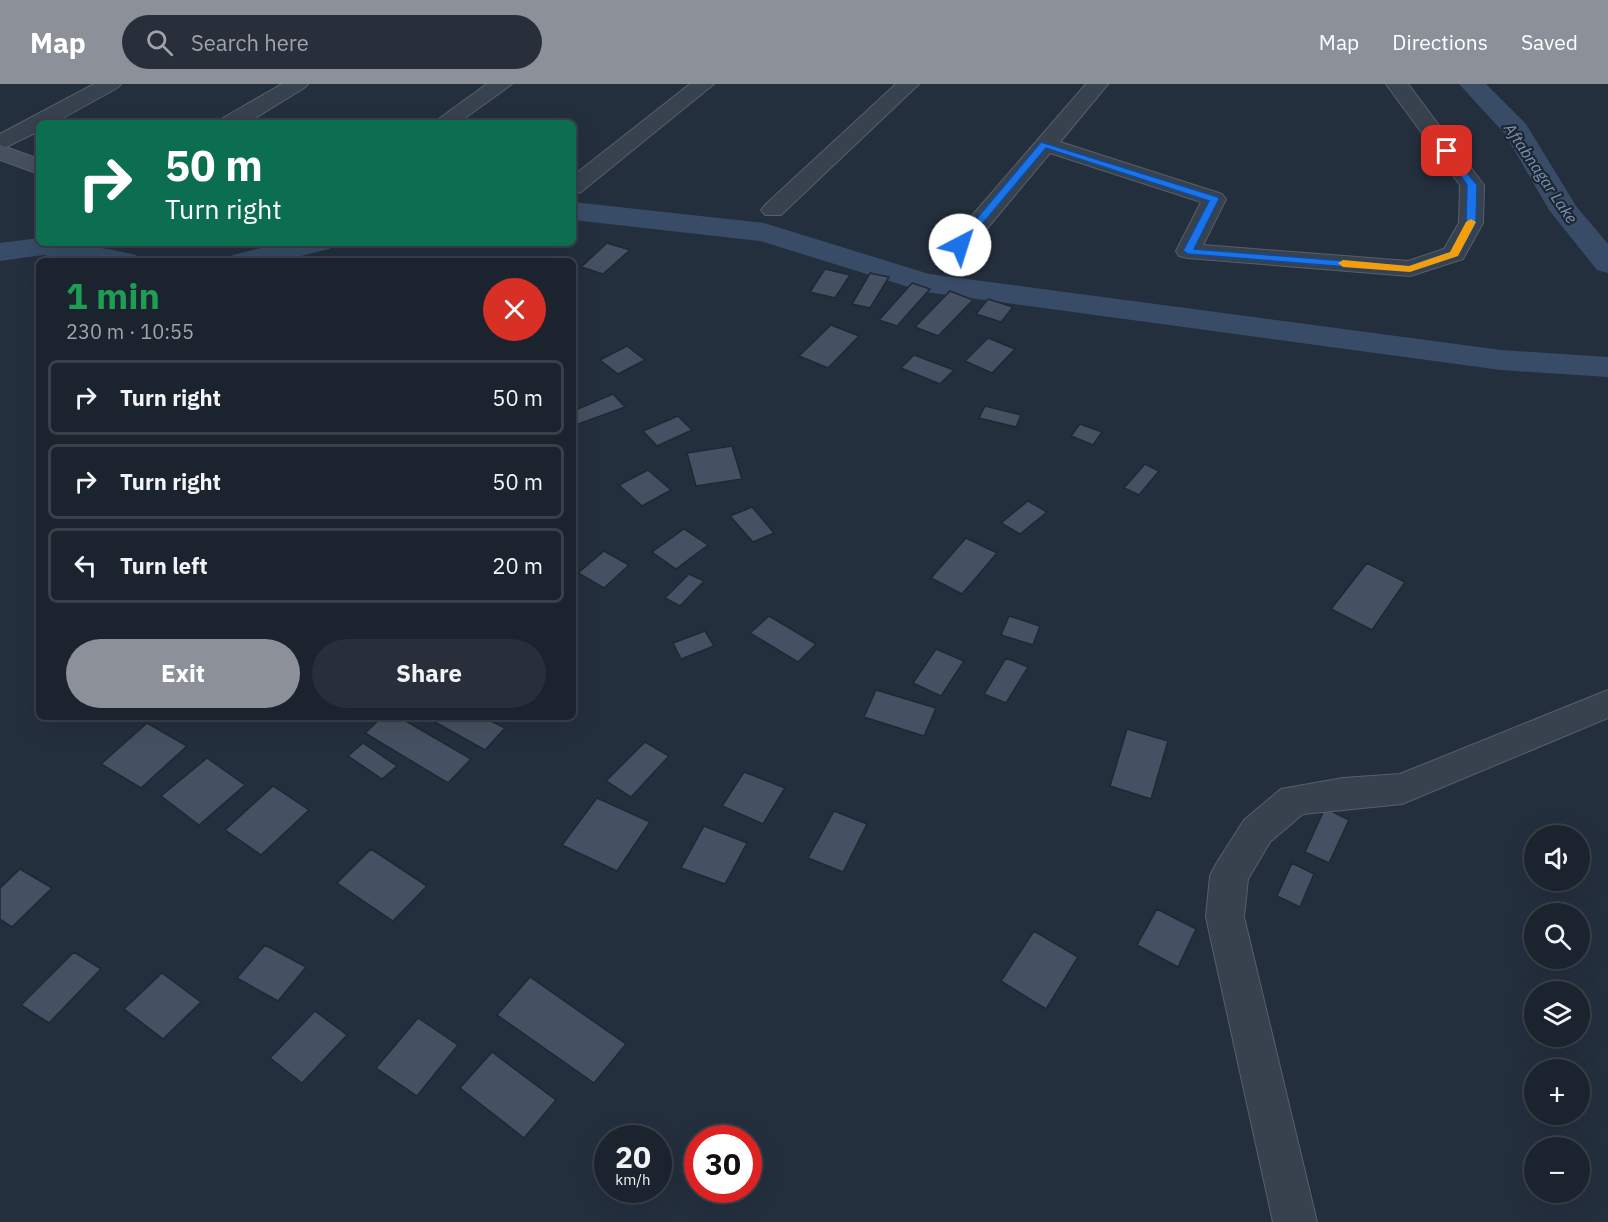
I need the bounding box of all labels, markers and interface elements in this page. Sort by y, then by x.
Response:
search box [122,15,542,69]
text: Map [30,24,86,61]
icon: search [143,26,176,59]
text: Search here [191,28,309,57]
text: Map [1319,28,1359,56]
text: Directions [1392,28,1488,56]
text: Saved [1521,28,1578,56]
water label: Aftabnagar Lake [1499,118,1582,227]
pin [1421,125,1472,176]
icon: arrive [1430,134,1463,167]
text: 50 m [165,138,263,193]
icon: right [66,144,144,222]
text: Turn right [165,191,282,226]
position arrow [928,213,992,277]
text: 1 min [66,272,160,319]
button: close [483,278,546,341]
text: 230 m · 10:55 [66,318,194,345]
icon: right [69,381,102,414]
text: Turn right [120,383,221,412]
text: 50 m [492,383,543,412]
icon: right [69,465,102,498]
text: Turn right [120,467,221,496]
text: 50 m [492,467,543,496]
icon: left [69,549,102,582]
text: Turn left [120,551,208,580]
text: 20 m [492,551,543,580]
button: Exit [66,639,300,708]
button: Share [312,639,546,708]
map controls [1524,825,1590,1203]
button: sound [1524,825,1590,891]
button: search [1524,903,1590,969]
button: layers [1524,981,1590,1047]
button: + [1524,1059,1590,1125]
speed limit sign: 30 [684,1125,762,1203]
text: 20 [615,1137,651,1176]
button: − [1524,1137,1590,1203]
text: km/h [615,1170,651,1189]

